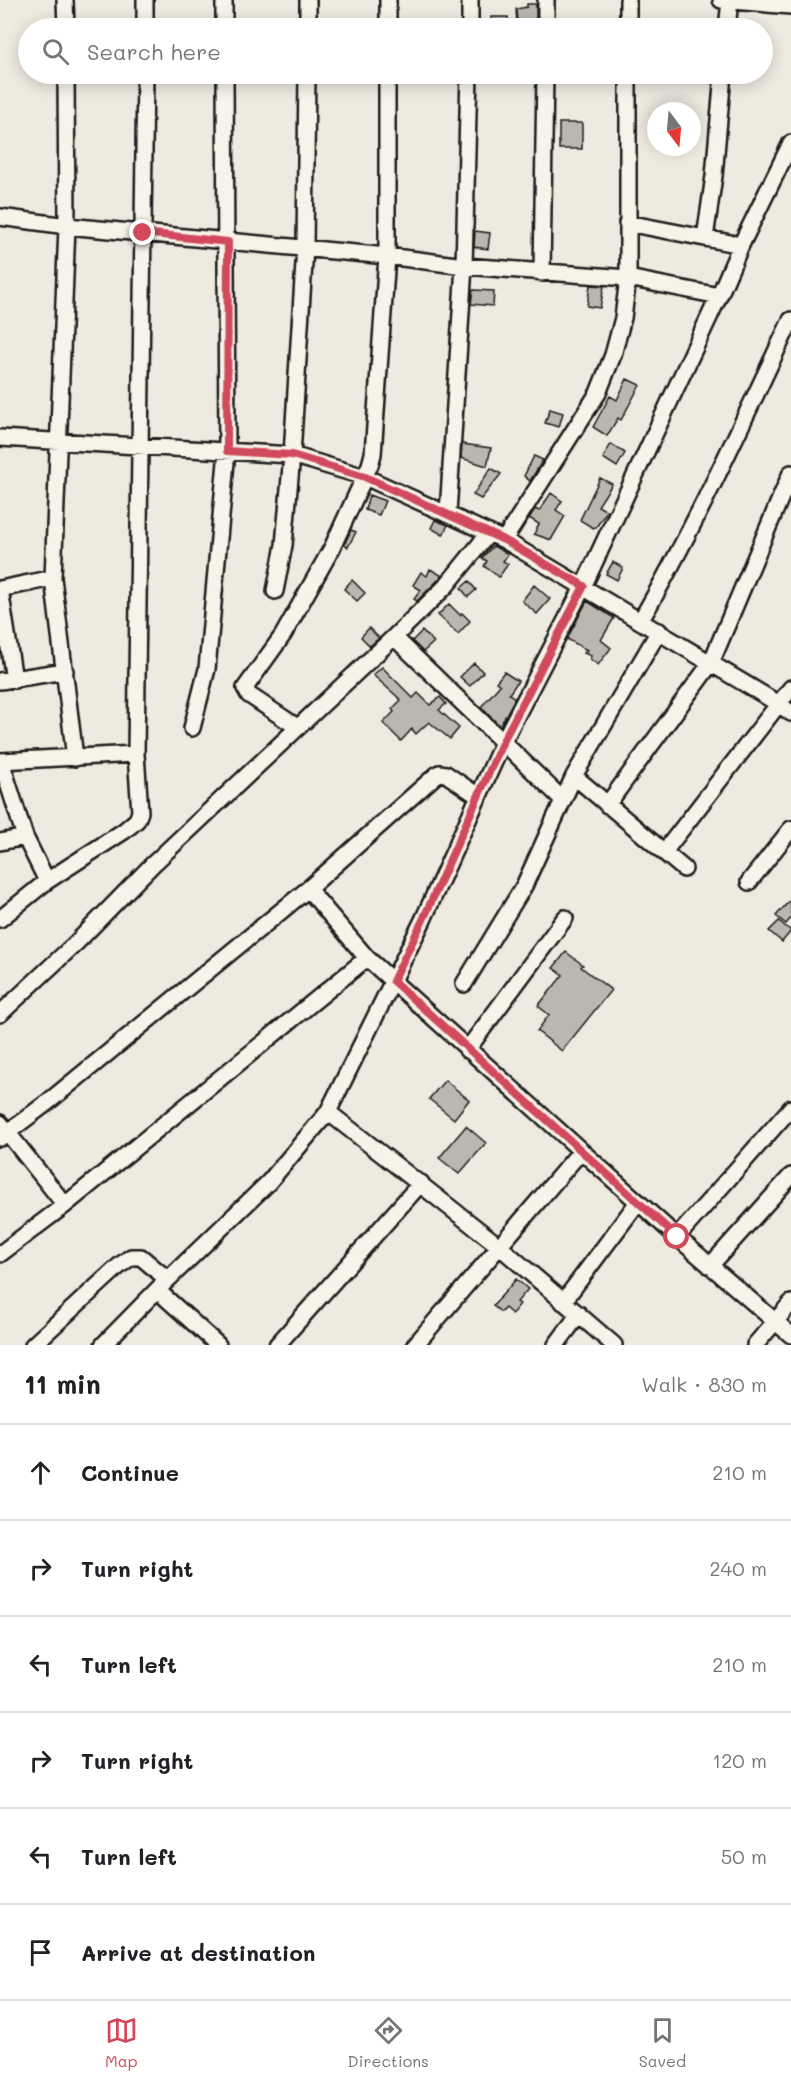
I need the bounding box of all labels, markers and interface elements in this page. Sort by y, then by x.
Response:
search box [18,18,773,84]
icon: search [39,35,72,68]
text: Search here [87,37,221,66]
north arrow [647,102,701,156]
route end [129,219,155,245]
route start [663,1223,689,1249]
text: 11 min [24,1367,101,1401]
text: Walk · 830 m [641,1371,767,1397]
icon: ahead [24,1456,57,1489]
text: Continue [81,1458,179,1487]
text: 210 m [712,1459,767,1485]
icon: right [24,1552,57,1585]
text: Turn right [81,1554,193,1583]
text: 240 m [709,1555,767,1581]
icon: left [24,1648,57,1681]
text: Turn left [81,1650,177,1679]
text: 210 m [712,1651,767,1677]
icon: right [24,1744,57,1777]
text: Turn right [81,1746,193,1775]
text: 120 m [712,1747,767,1773]
icon: left [24,1840,57,1873]
text: Turn left [81,1842,177,1871]
text: 50 m [721,1843,767,1869]
icon: arrive [24,1936,57,1969]
text: Arrive at destination [81,1938,316,1967]
tab: Map [105,2014,138,2071]
tab: Directions [348,2014,429,2071]
tab: Saved [639,2014,686,2071]

